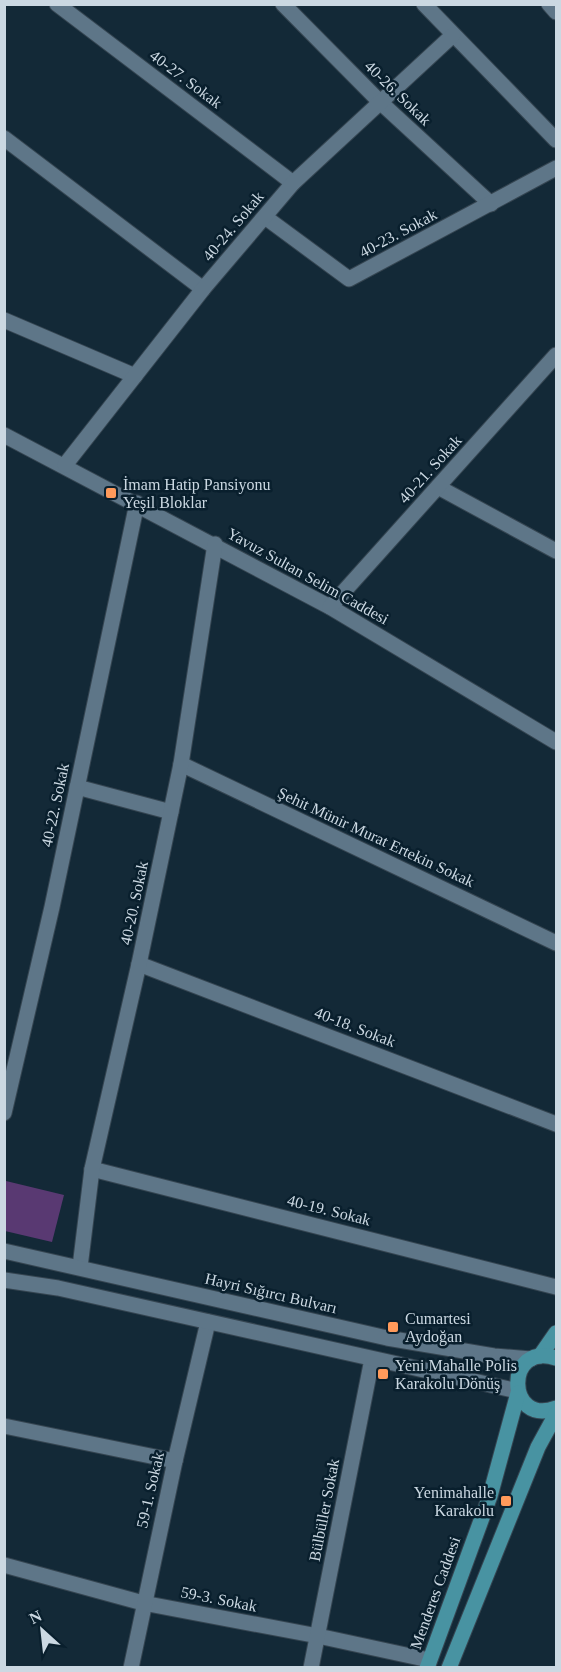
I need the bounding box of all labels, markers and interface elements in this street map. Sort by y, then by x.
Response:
street label: 40-27. Sokak [147,47,225,111]
street label: 40-26. Sokak [361,57,435,129]
street label: 40-24. Sokak [199,188,267,264]
street label: 40-23. Sokak [356,205,440,261]
street label: 40-21. Sokak [395,432,465,506]
place label: İmam Hatip Pansiyonu Yeşil Bloklar [123,476,271,512]
marker: İmam Hatip Pansiyonu Yeşil Bloklar [104,486,118,500]
street label: Yavuz Sultan Selim Caddesi [224,524,392,628]
street label: 40-22. Sokak [38,762,72,848]
street label: Şehit Münir Murat Ertekin Sokak [275,784,477,891]
street label: 40-20. Sokak [117,860,151,946]
street label: 40-18. Sokak [312,1004,398,1050]
street label: 40-19. Sokak [286,1191,372,1229]
street label: Hayri Sığırcı Bulvarı [203,1270,339,1318]
place label: Cumartesi Aydoğan [405,1310,471,1346]
marker: Cumartesi Aydoğan [386,1320,400,1334]
place label: Yeni Mahalle Polis Karakolu Dönüş [395,1357,517,1393]
marker: Yeni Mahalle Polis Karakolu Dönüş [376,1367,390,1381]
street label: 59-1. Sokak [133,1450,167,1530]
street label: Bülbüller Sokak [306,1457,342,1563]
place label: Yenimahalle Karakolu [414,1484,494,1519]
marker: Yenimahalle Karakolu [499,1494,513,1508]
street label: Menderes Caddesi [407,1534,463,1652]
street label: 59-3. Sokak [179,1583,259,1615]
north arrow [12,1600,72,1660]
text: N [26,1607,45,1627]

